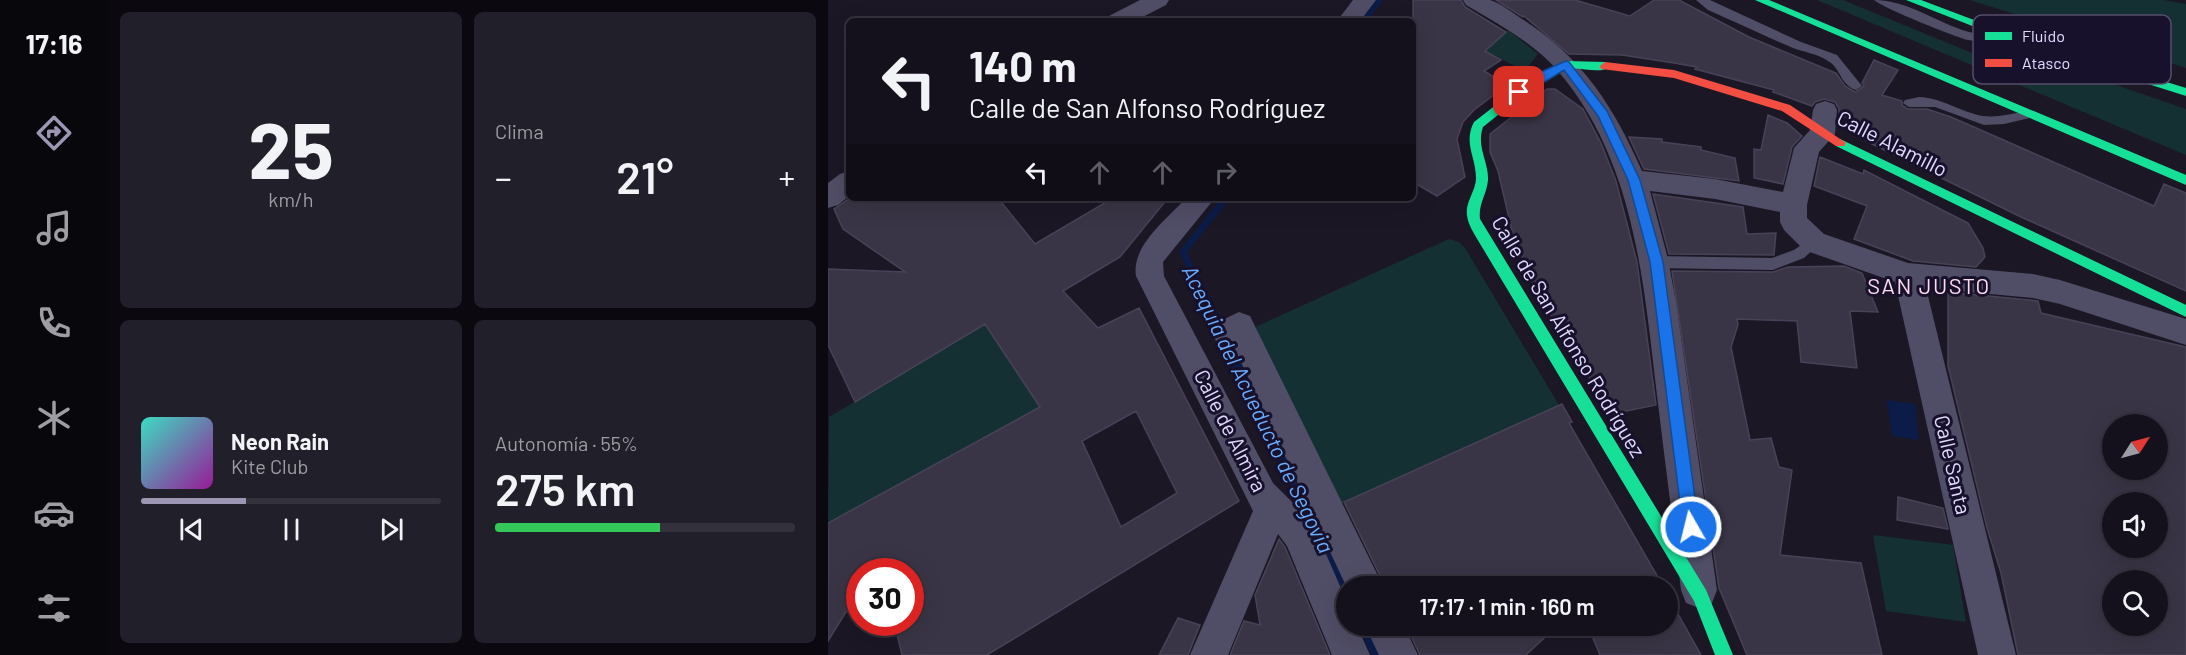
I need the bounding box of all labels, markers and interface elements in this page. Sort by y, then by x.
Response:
legend [1973,15,2171,84]
text: Fluido [2022,26,2065,45]
text: 17:16 [26,27,82,59]
text: 140 m [969,40,1077,90]
icon: left [870,42,948,120]
text: Atasco [2022,53,2070,72]
pin [1493,66,1544,117]
icon: arrive [1502,75,1535,108]
text: Calle de San Alfonso Rodríguez [969,91,1325,123]
text: 25 [248,101,334,195]
street label: Calle Alamillo [1833,104,1952,181]
icon: directions [33,112,75,154]
text: Clima [495,119,544,143]
text: 21° [616,149,674,203]
icon: left [1020,156,1053,189]
icon: ahead [1083,156,1116,189]
icon: ahead [1146,156,1179,189]
icon: right [1209,156,1242,189]
text: − [495,157,512,197]
text: + [778,157,795,197]
text: km/h [268,187,314,211]
icon: music [33,207,75,249]
street label: Calle de San Alfonso Rodríguez [1487,211,1651,461]
water label: Acequia del Acueducto de Segovia [1178,260,1340,557]
district label: SAN JUSTO [1867,272,1991,298]
icon: phone [33,302,75,344]
street label: Calle de Almira [1190,365,1273,496]
icon: climate [33,397,75,439]
street label: Calle Santa [1930,413,1977,517]
north arrow [2102,414,2168,480]
map controls [2102,414,2168,636]
text: Neon Rain [231,428,329,454]
text: Autonomía · 55% [495,431,638,455]
text: Kite Club [231,454,308,478]
text: 275 km [495,461,635,515]
icon: car [33,492,75,534]
button: sound [2102,492,2168,558]
position arrow [1659,495,1723,559]
icon: previous [175,513,208,546]
icon: pause [275,513,308,546]
icon: next [375,513,408,546]
speed limit sign: 30 [846,558,924,636]
button: search [2102,570,2168,636]
icon: filters [33,587,75,629]
text: 17:17 · 1 min · 160 m [1420,593,1594,619]

